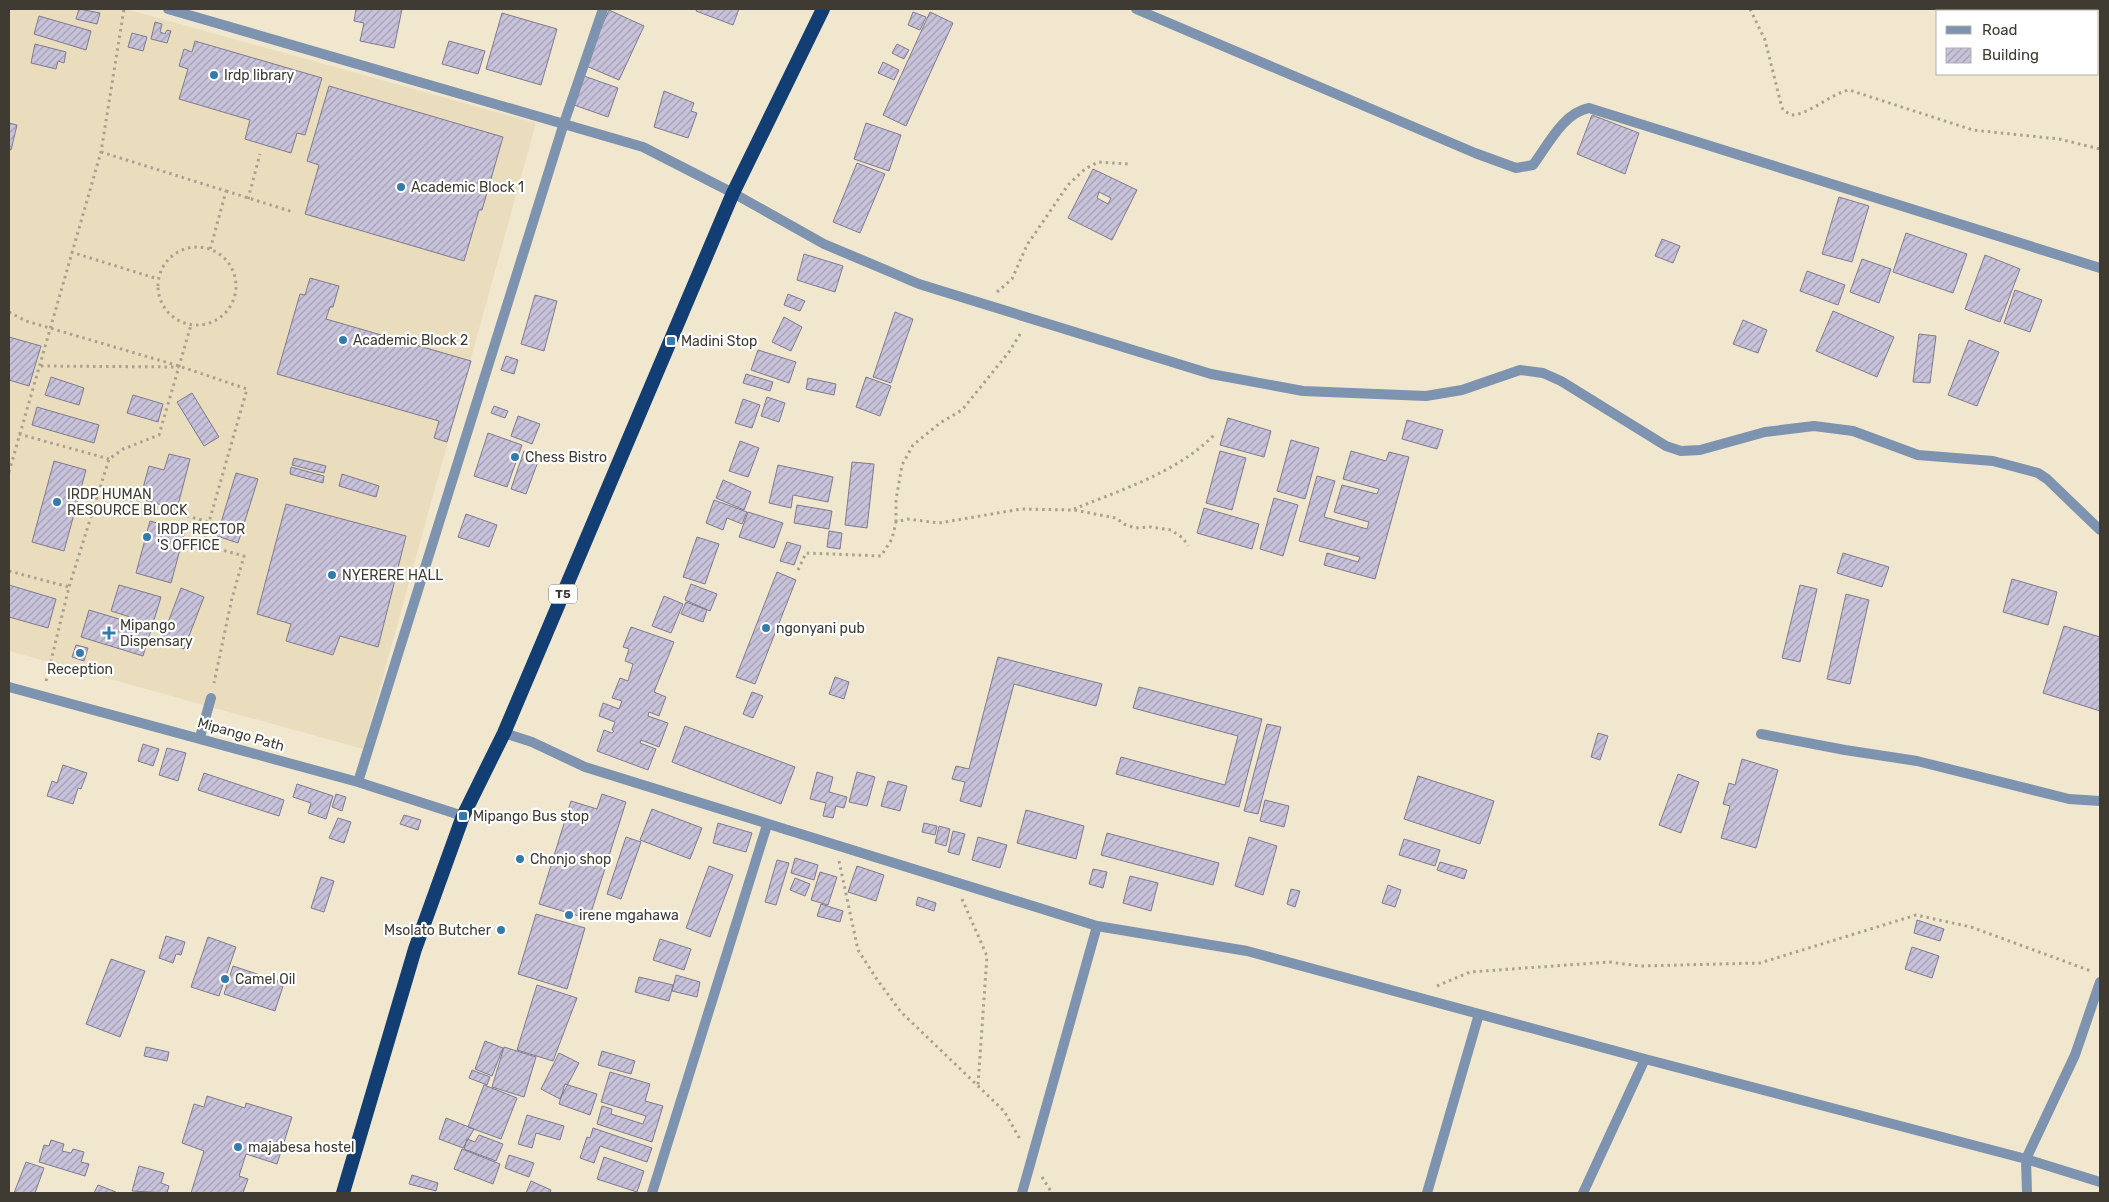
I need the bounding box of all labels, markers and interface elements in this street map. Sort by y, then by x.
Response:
legend [1936,10,2099,75]
text: Road [1982,21,2018,39]
text: Building [1982,46,2039,64]
place label: Irdp library [224,67,294,84]
marker: Irdp library [208,69,220,81]
place label: Academic Block 1 [411,179,524,196]
marker: Academic Block 1 [395,181,407,193]
place label: Academic Block 2 [353,332,468,349]
place label: Madini Stop [681,333,757,350]
marker: Academic Block 2 [337,334,349,346]
marker: Madini Stop [665,335,677,347]
place label: Chess Bistro [525,449,607,466]
marker: Chess Bistro [509,451,521,463]
place label: IRDP HUMAN RESOURCE BLOCK [67,486,188,519]
marker: IRDP HUMAN RESOURCE BLOCK [51,496,63,508]
place label: IRDP RECTOR 'S OFFICE [157,521,245,554]
marker: IRDP RECTOR 'S OFFICE [141,531,153,543]
place label: NYERERE HALL [342,567,443,584]
marker: NYERERE HALL [326,569,338,581]
road number: T5 [549,584,577,604]
place label: Mipango Dispensary [120,617,193,650]
place label: ngonyani pub [776,620,865,637]
marker: ngonyani pub [760,622,772,634]
marker: Mipango Dispensary [102,626,116,640]
marker: Reception [74,647,86,659]
place label: Reception [47,661,113,678]
street label: Mipango Path [196,714,286,755]
place label: Mipango Bus stop [473,808,589,825]
marker: Mipango Bus stop [457,810,469,822]
place label: Chonjo shop [530,851,611,868]
marker: Chonjo shop [514,853,526,865]
place label: irene mgahawa [579,907,679,924]
marker: irene mgahawa [563,909,575,921]
place label: Msolato Butcher [384,922,492,939]
marker: Msolato Butcher [495,924,507,936]
place label: Camel Oil [235,971,295,988]
marker: Camel Oil [219,973,231,985]
place label: majabesa hostel [248,1139,354,1156]
marker: majabesa hostel [232,1141,244,1153]

